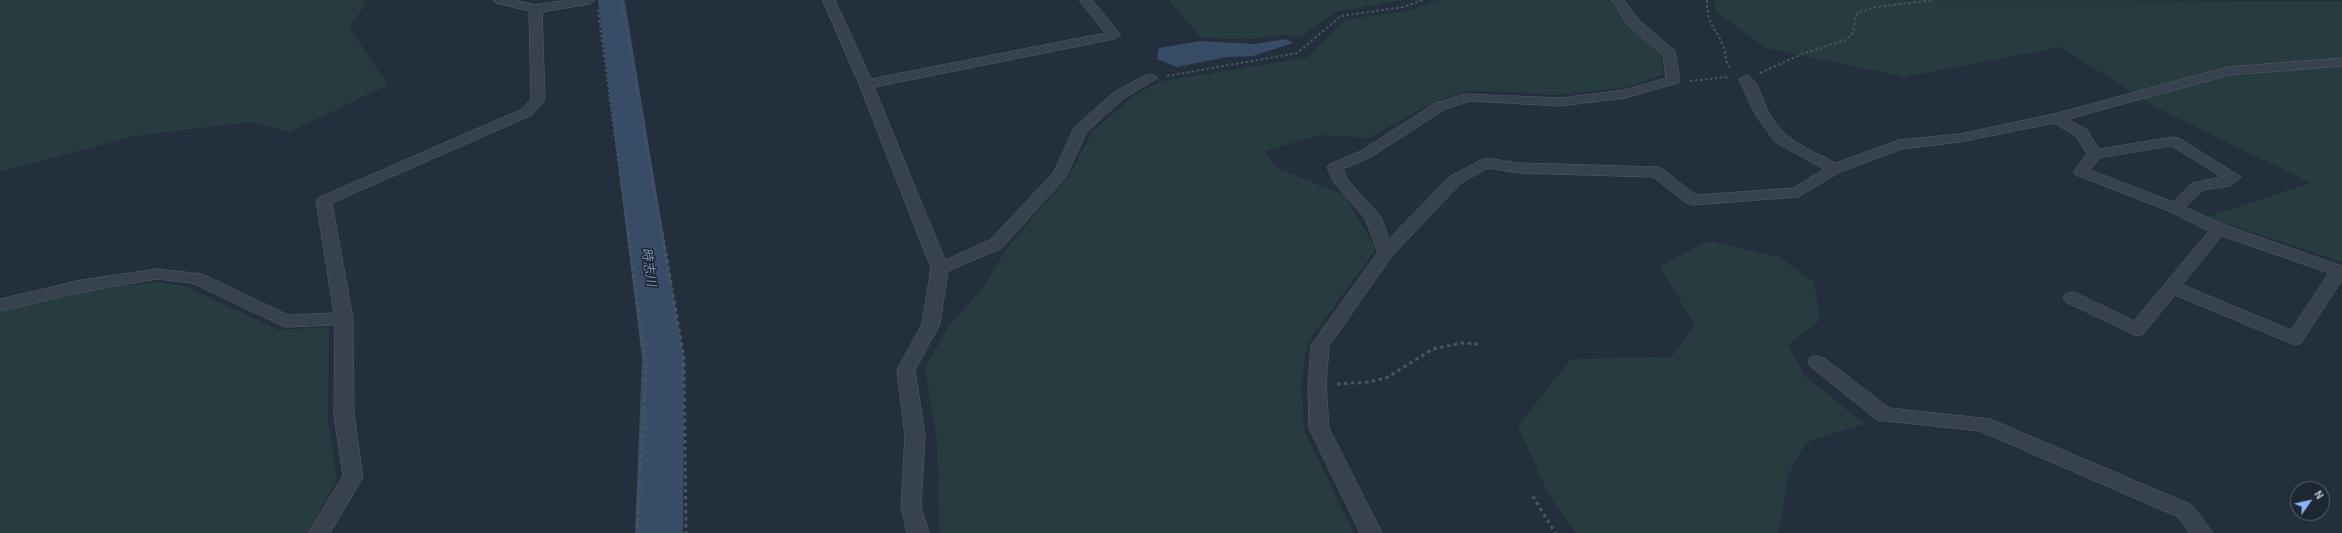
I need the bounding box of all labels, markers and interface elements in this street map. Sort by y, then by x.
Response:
water label: 時志川 [639,247,659,287]
north arrow [2290,481,2330,521]
text: N [2312,488,2327,501]

